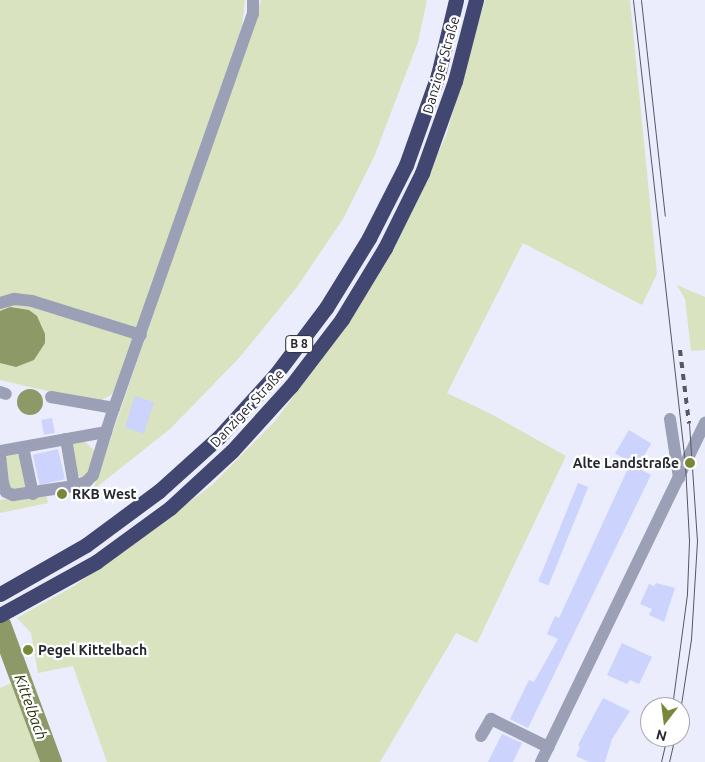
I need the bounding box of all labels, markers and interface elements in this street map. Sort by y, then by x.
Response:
street label: Danziger Straße [419,14,463,116]
road number: B 8 [284,334,314,354]
street label: Danziger Straße [207,365,287,451]
place label: Alte Landstraße [573,455,679,471]
marker: Alte Landstraße [683,456,697,470]
place label: RKB West [72,486,137,502]
marker: RKB West [56,488,68,500]
place label: Pegel Kittelbach [38,642,147,658]
marker: Pegel Kittelbach [22,644,34,656]
water label: Kittelbach [11,672,51,742]
north arrow [640,697,690,747]
text: N [654,726,669,745]

